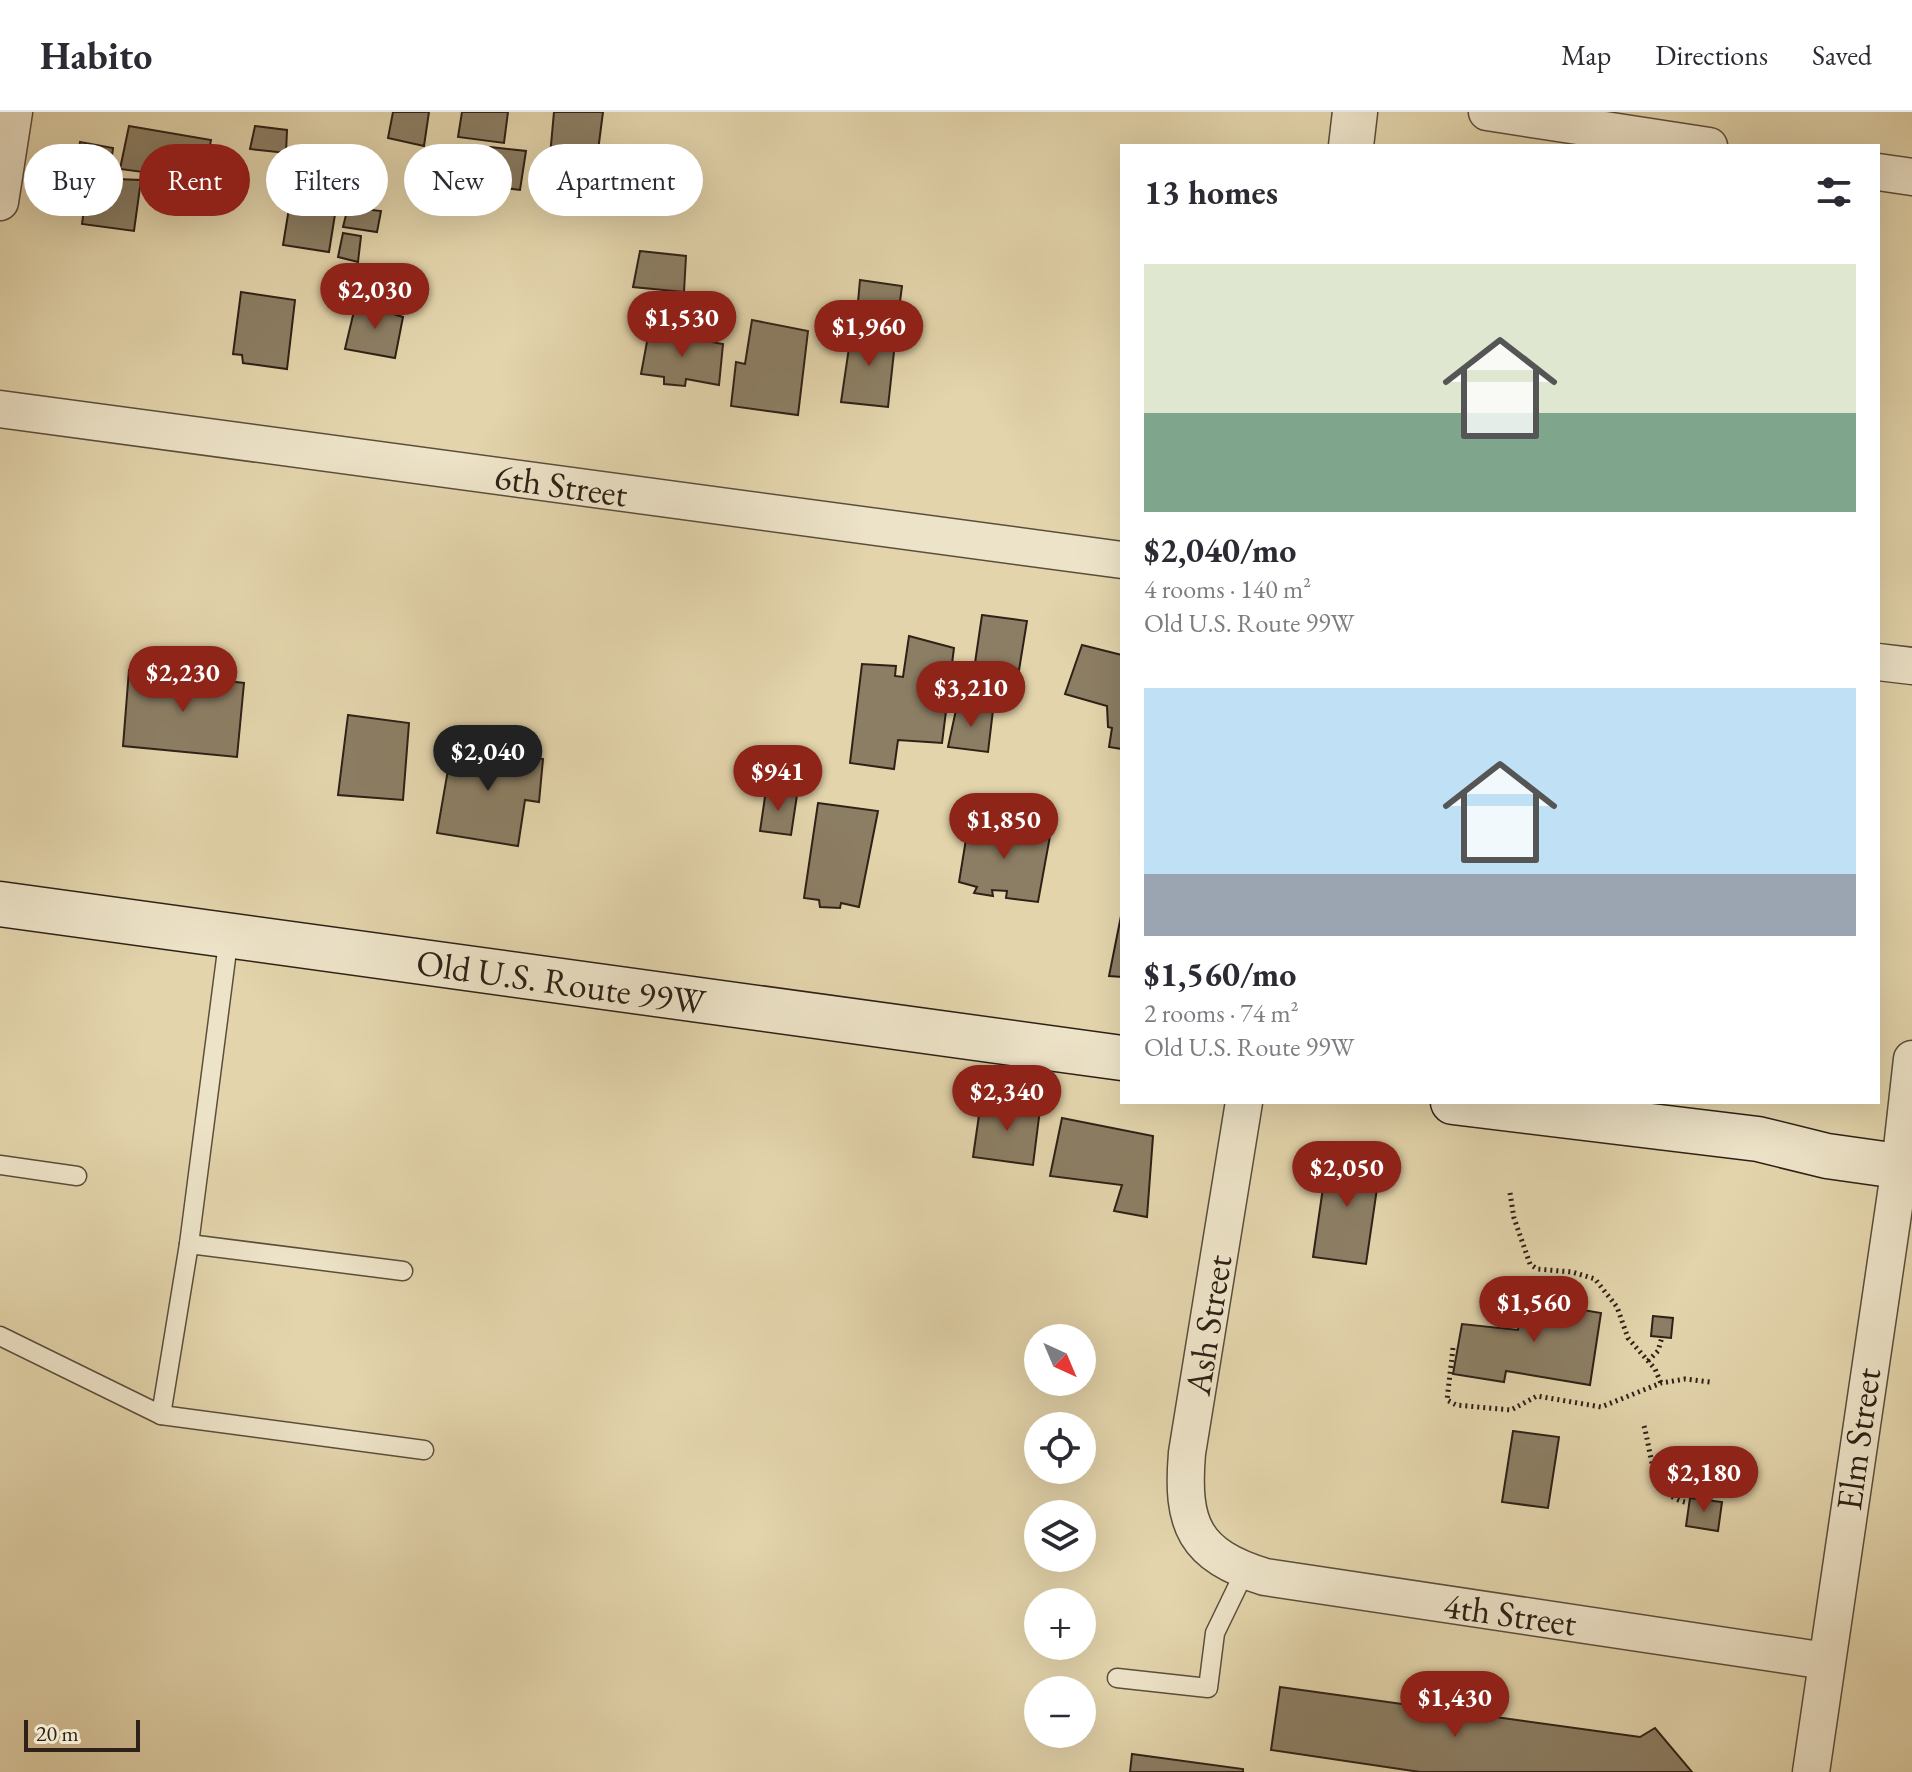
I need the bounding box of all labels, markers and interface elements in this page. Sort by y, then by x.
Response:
text: Habito [40,31,152,80]
text: Map [1561,37,1611,73]
text: Directions [1655,37,1768,73]
text: Saved [1812,37,1872,73]
chip: Buy [24,144,123,216]
chip: Rent [139,144,250,216]
chip: Filters [266,144,388,216]
chip: New [404,144,512,216]
chip: Apartment [528,144,703,216]
text: 13 homes [1144,170,1278,214]
icon: filters [1812,170,1856,214]
pin: $2,030 [310,263,440,331]
text: $2,030 [338,272,412,306]
pin: $1,530 [617,291,747,359]
text: $1,530 [645,300,719,334]
pin: $1,960 [804,300,934,368]
text: $1,960 [832,309,906,343]
icon: home [1428,316,1572,460]
street label: 6th Street [492,452,631,518]
text: $2,040/mo [1144,528,1296,572]
text: 4 rooms · 140 m² [1144,572,1311,606]
text: Old U.S. Route 99W [1144,606,1354,640]
pin: $2,230 [118,646,248,714]
text: $2,230 [146,655,220,689]
pin: $3,210 [906,661,1036,729]
text: $3,210 [934,670,1008,704]
pin: $2,040 [423,725,553,793]
text: $2,040 [451,734,525,768]
icon: home [1428,740,1572,884]
pin: $941 [731,745,825,813]
text: $941 [751,754,805,788]
pin: $1,850 [939,793,1069,861]
text: $1,850 [967,802,1041,836]
street label: Old U.S. Route 99W [414,938,709,1026]
text: $1,560/mo [1144,952,1296,996]
text: 2 rooms · 74 m² [1144,996,1299,1030]
text: Old U.S. Route 99W [1144,1030,1354,1064]
pin: $2,340 [942,1065,1072,1133]
text: $2,340 [970,1074,1044,1108]
pin: $2,050 [1282,1141,1412,1209]
text: $2,050 [1310,1150,1384,1184]
street label: Ash Street [1174,1251,1242,1399]
pin: $1,560 [1469,1276,1599,1344]
text: $1,560 [1497,1285,1571,1319]
north arrow [1024,1324,1096,1396]
map controls [1024,1324,1096,1748]
street label: Elm Street [1825,1364,1891,1513]
button: locate [1024,1412,1096,1484]
pin: $2,180 [1639,1446,1769,1514]
text: $2,180 [1667,1455,1741,1489]
button: layers [1024,1500,1096,1572]
street label: 4th Street [1441,1581,1580,1647]
button: + [1024,1588,1096,1660]
pin: $1,430 [1390,1671,1520,1739]
button: − [1024,1676,1096,1748]
text: $1,430 [1418,1680,1492,1714]
scale bar [24,1716,140,1752]
text: 20 m [36,1719,79,1748]

